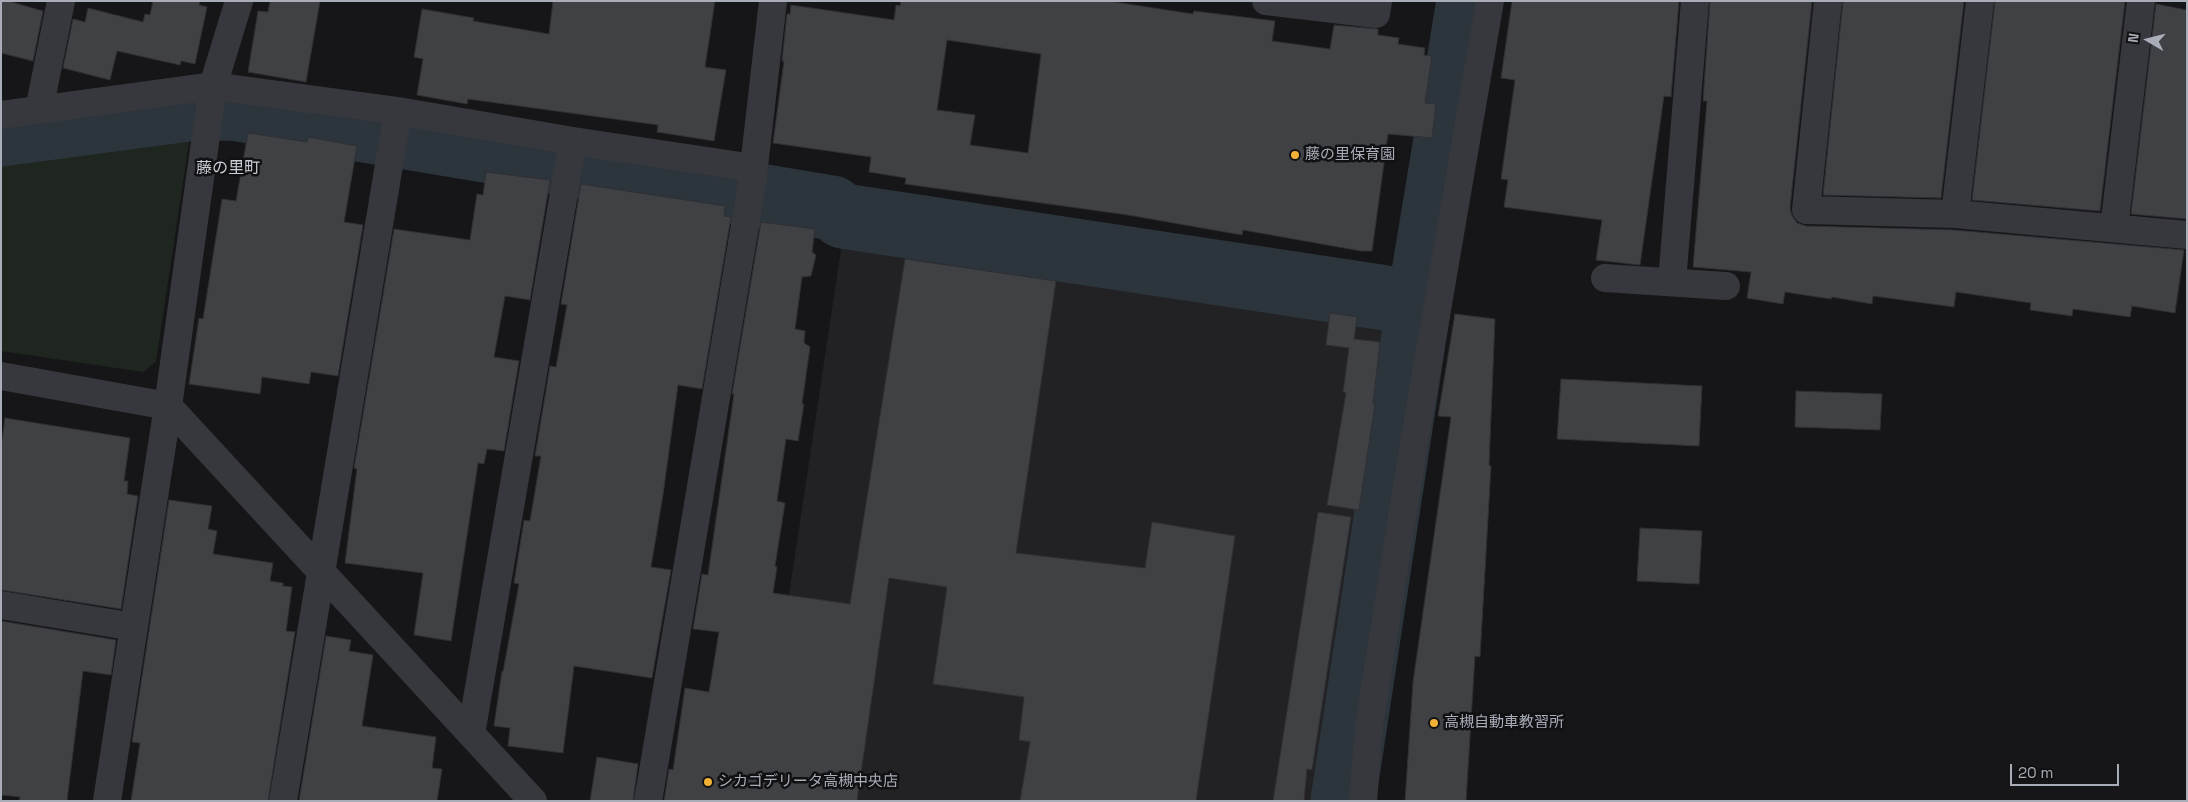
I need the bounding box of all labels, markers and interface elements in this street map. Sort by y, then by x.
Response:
north arrow [2123,15,2173,65]
text: N [2124,32,2143,44]
place label: 藤の里保育園 [1305,146,1395,164]
marker: 藤の里保育園 [1289,149,1301,161]
district label: 藤の里町 [196,159,260,179]
place label: 高槻自動車教習所 [1444,714,1564,732]
marker: 高槻自動車教習所 [1428,717,1440,729]
scale bar [2013,754,2122,786]
text: 20 m [2018,763,2053,782]
place label: シカゴデリータ高槻中央店 [718,773,898,791]
marker: シカゴデリータ高槻中央店 [702,776,714,788]

